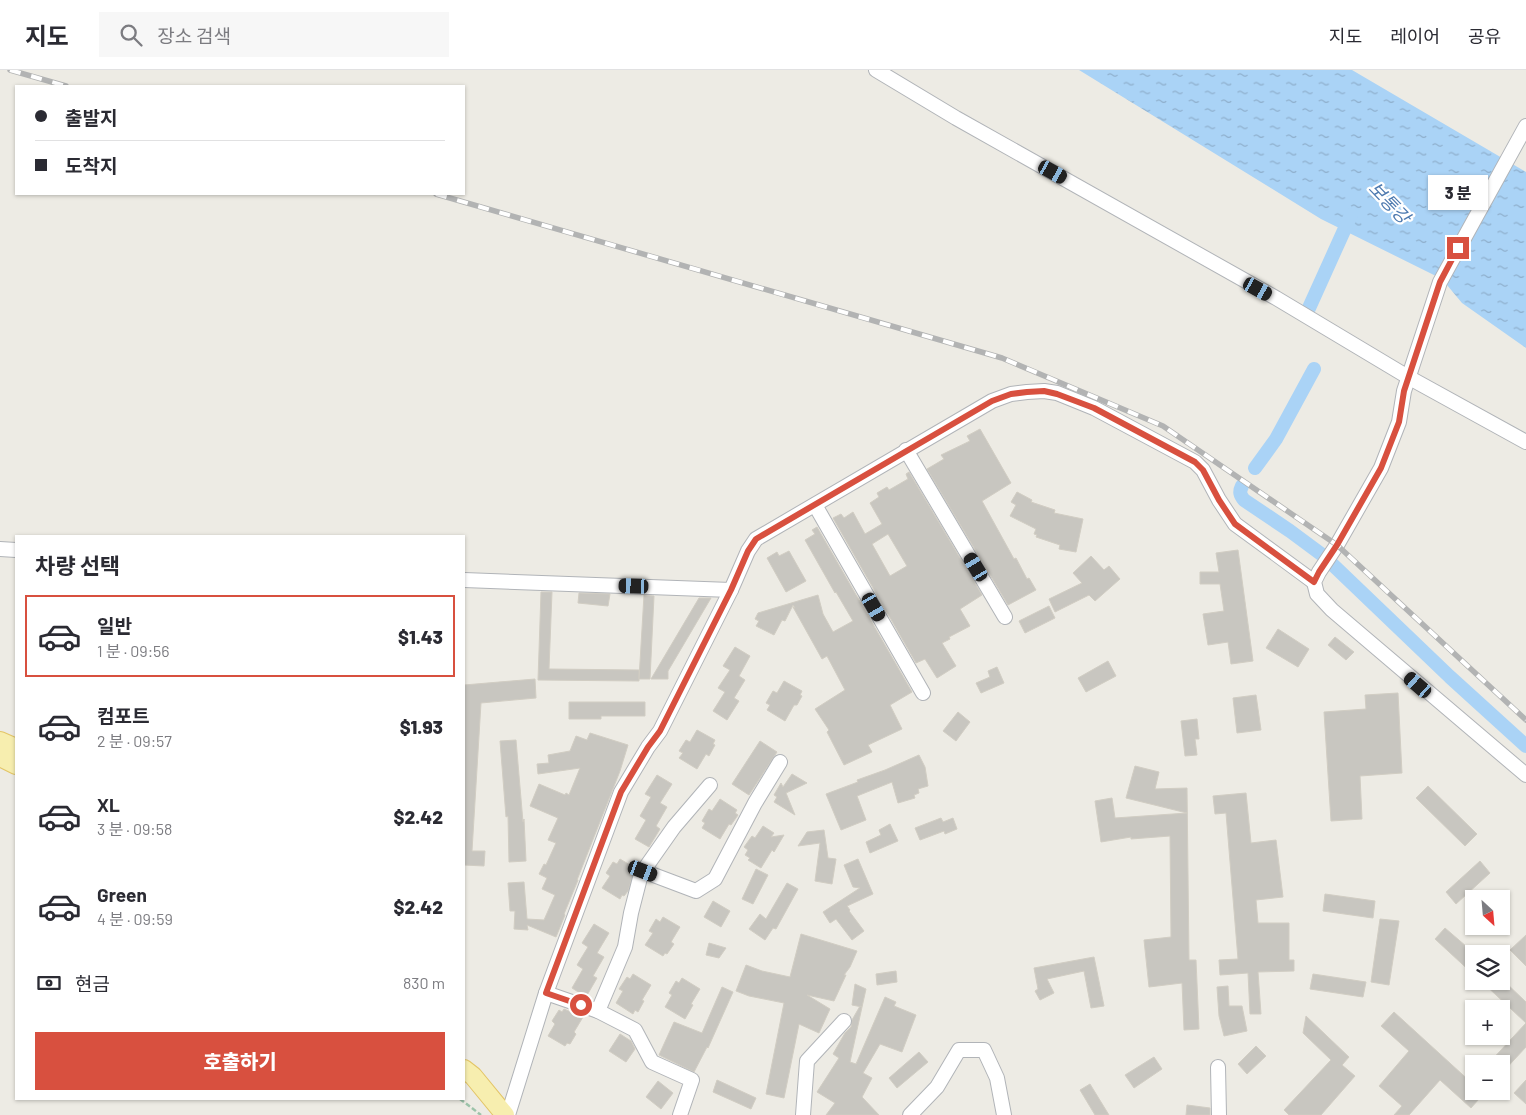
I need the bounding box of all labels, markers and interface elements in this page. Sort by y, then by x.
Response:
search box [99,12,449,57]
text: 지도 [25,21,69,50]
icon: search [117,21,145,49]
text: 장소 검색 [157,24,231,47]
text: 지도 [1329,25,1362,47]
text: 레이어 [1390,25,1440,47]
text: 공유 [1468,25,1501,47]
text: 출발지 [65,106,117,129]
text: 도착지 [65,154,117,177]
car [1036,158,1069,186]
callout: 3 분 [1428,176,1488,210]
water label: 보통강 [1365,177,1417,230]
text: 3 분 [1445,183,1471,202]
route end [1447,237,1469,259]
car [1241,275,1274,303]
car [961,550,990,584]
text: 차량 선택 [35,552,120,578]
car [618,578,649,594]
car [860,590,887,624]
icon: car [37,614,82,659]
text: 일반 [97,614,132,637]
text: $1.43 [398,625,443,648]
text: 1 분 · 09:56 [97,641,170,660]
car [1401,669,1434,701]
icon: car [37,704,82,749]
text: 컴포트 [97,704,149,727]
text: $1.93 [400,715,443,738]
text: 2 분 · 09:57 [97,731,172,750]
text: XL [97,793,120,816]
icon: car [37,794,82,839]
text: $2.42 [394,805,443,828]
text: 3 분 · 09:58 [97,819,172,838]
car [626,859,659,883]
text: Green [97,883,147,906]
icon: car [37,884,82,929]
north arrow [1465,890,1510,935]
map controls [1465,890,1510,1100]
text: $2.42 [394,895,443,918]
text: 4 분 · 09:59 [97,909,173,928]
button: layers [1465,945,1510,990]
icon: cash [35,969,63,997]
text: 현금 [75,972,110,995]
text: 830 m [403,973,445,992]
route start [570,994,592,1016]
button: + [1465,1000,1510,1045]
button: 호출하기 [35,1032,445,1090]
button: − [1465,1055,1510,1100]

